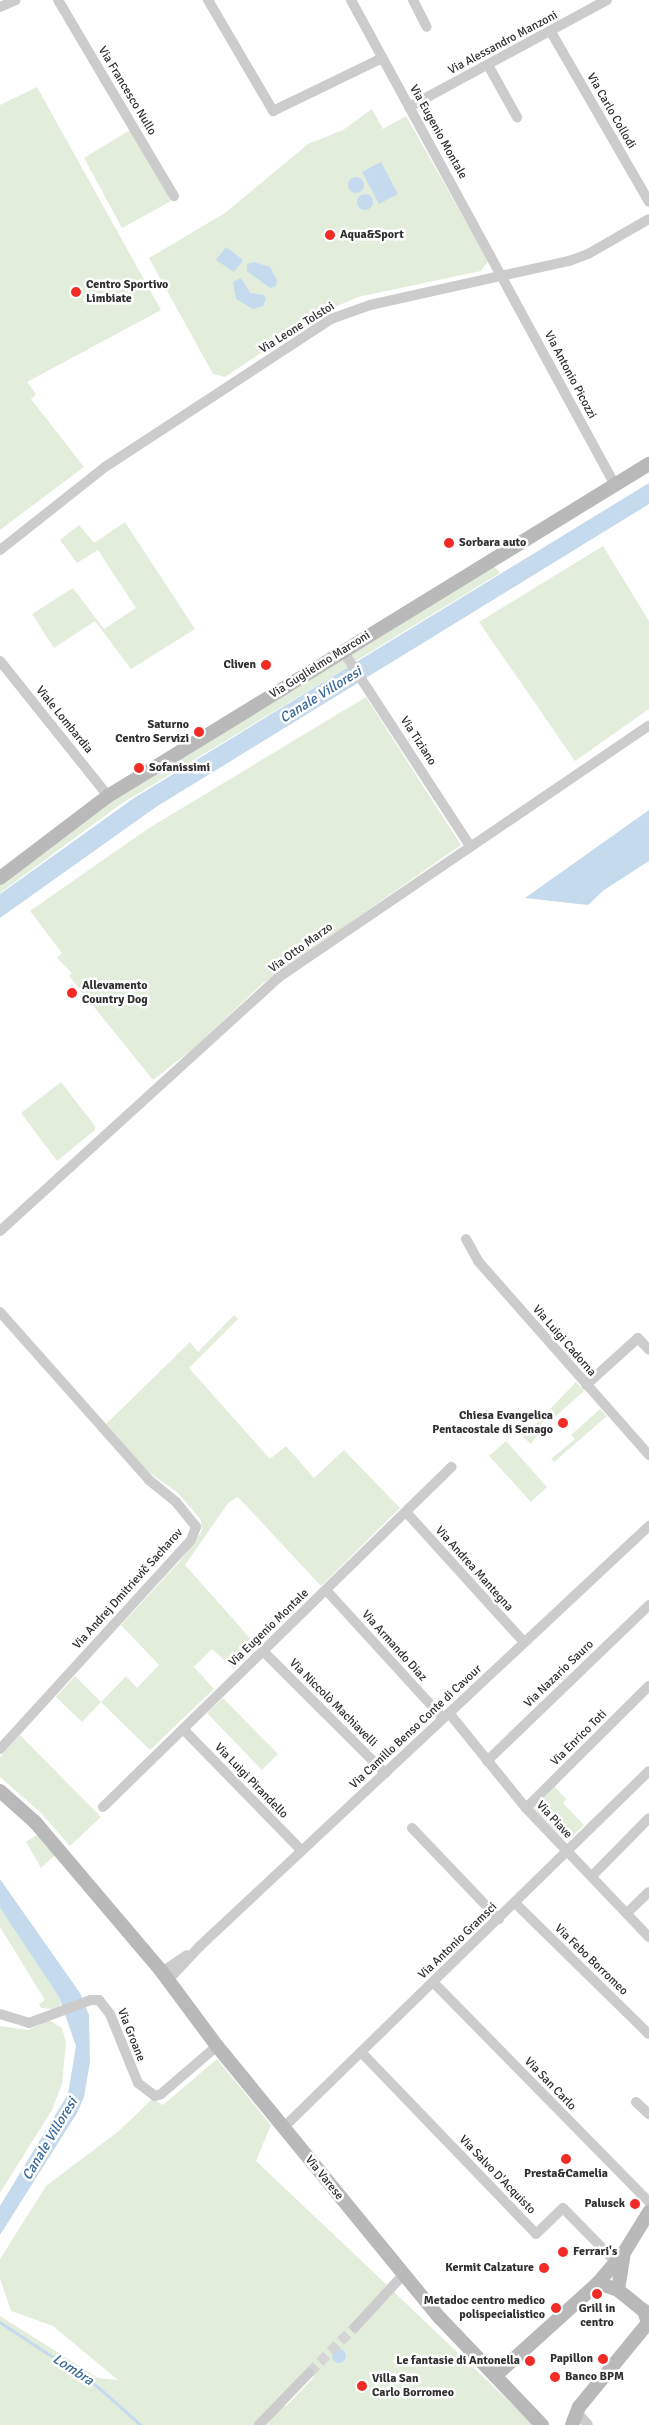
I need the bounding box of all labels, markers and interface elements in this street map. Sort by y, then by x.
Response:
street label: Via Alessandro Manzoni [446,8,560,78]
street label: Via Francesco Nullo [95,44,159,138]
street label: Via Carlo Collodi [584,71,638,151]
street label: Via Eugenio Montale [406,82,470,182]
place label: Aqua&Sport [340,228,404,242]
marker: Aqua&Sport [324,229,336,241]
place label: Centro Sportivo Limbiate [86,278,168,306]
marker: Centro Sportivo Limbiate [70,286,82,298]
street label: Via Leone Tolstoi [257,299,337,357]
street label: Via Antonio Picozzi [541,329,599,421]
place label: Sorbara auto [459,536,526,550]
marker: Sorbara auto [443,537,455,549]
street label: Via Guglielmo Marconi [267,628,373,702]
place label: Cliven [223,658,256,672]
marker: Cliven [260,659,272,671]
water label: Canale Villoresi [277,663,365,727]
street label: Viale Lombardia [32,683,96,757]
street label: Via Tiziano [397,714,439,768]
place label: Saturno Centro Servizi [115,718,189,746]
marker: Saturno Centro Servizi [193,726,205,738]
place label: Sofanissimi [149,761,210,775]
marker: Sofanissimi [133,762,145,774]
street label: Via Otto Marzo [266,920,336,976]
place label: Allevamento Country Dog [82,979,148,1007]
marker: Allevamento Country Dog [66,987,78,999]
street label: Via Luigi Cadorna [529,1302,599,1380]
place label: Chiesa Evangelica Pentacostale di Senago [432,1409,553,1437]
marker: Chiesa Evangelica Pentacostale di Senago [557,1417,569,1429]
street label: Via Andrea Mantegna [432,1524,516,1614]
street label: Via Andrej Dmitrievič Sacharov [70,1526,186,1652]
street label: Via Eugenio Montale [226,1586,312,1670]
street label: Via Armando Diaz [358,1608,430,1684]
street label: Via Nazario Sauro [521,1637,597,1711]
street label: Via Niccolò Machiavelli [286,1656,380,1750]
street label: Via Camillo Benso Conte di Cavour [347,1662,485,1792]
street label: Via Enrico Toti [548,1707,610,1769]
street label: Via Luigi Pirandello [211,1740,291,1822]
street label: Via Piave [533,1798,575,1842]
street label: Via Antonio Gramsci [416,1900,500,1982]
street label: Via Febo Borromeo [551,1921,631,1999]
street label: Via Groane [114,2007,148,2063]
street label: Via San Carlo [521,2055,579,2113]
water label: Canale Villoresi [19,2095,81,2183]
street label: Via Salvo D'Acquisto [456,2133,538,2217]
street label: Via Varese [302,2153,346,2203]
marker: Presta&Camelia [560,2153,572,2165]
place label: Presta&Camelia [524,2167,608,2181]
place label: Palusck [585,2197,625,2211]
marker: Palusck [629,2198,641,2210]
place label: Ferrari's [573,2245,617,2259]
marker: Ferrari's [557,2246,569,2258]
place label: Kermit Calzature [445,2261,534,2275]
marker: Kermit Calzature [538,2262,550,2274]
marker: Grill in centro [591,2288,603,2300]
place label: Metadoc centro medico polispecialistico [424,2294,545,2322]
marker: Metadoc centro medico polispecialistico [549,2301,563,2315]
place label: Grill in centro [579,2302,615,2330]
water label: Lombra [50,2351,96,2389]
place label: Papillon [550,2352,593,2366]
marker: Papillon [597,2353,609,2365]
place label: Le fantasie di Antonella [396,2354,520,2368]
marker: Le fantasie di Antonella [524,2355,536,2367]
place label: Banco BPM [565,2370,624,2384]
marker: Banco BPM [549,2371,561,2383]
place label: Villa San Carlo Borromeo [372,2372,454,2400]
marker: Villa San Carlo Borromeo [356,2380,368,2392]

